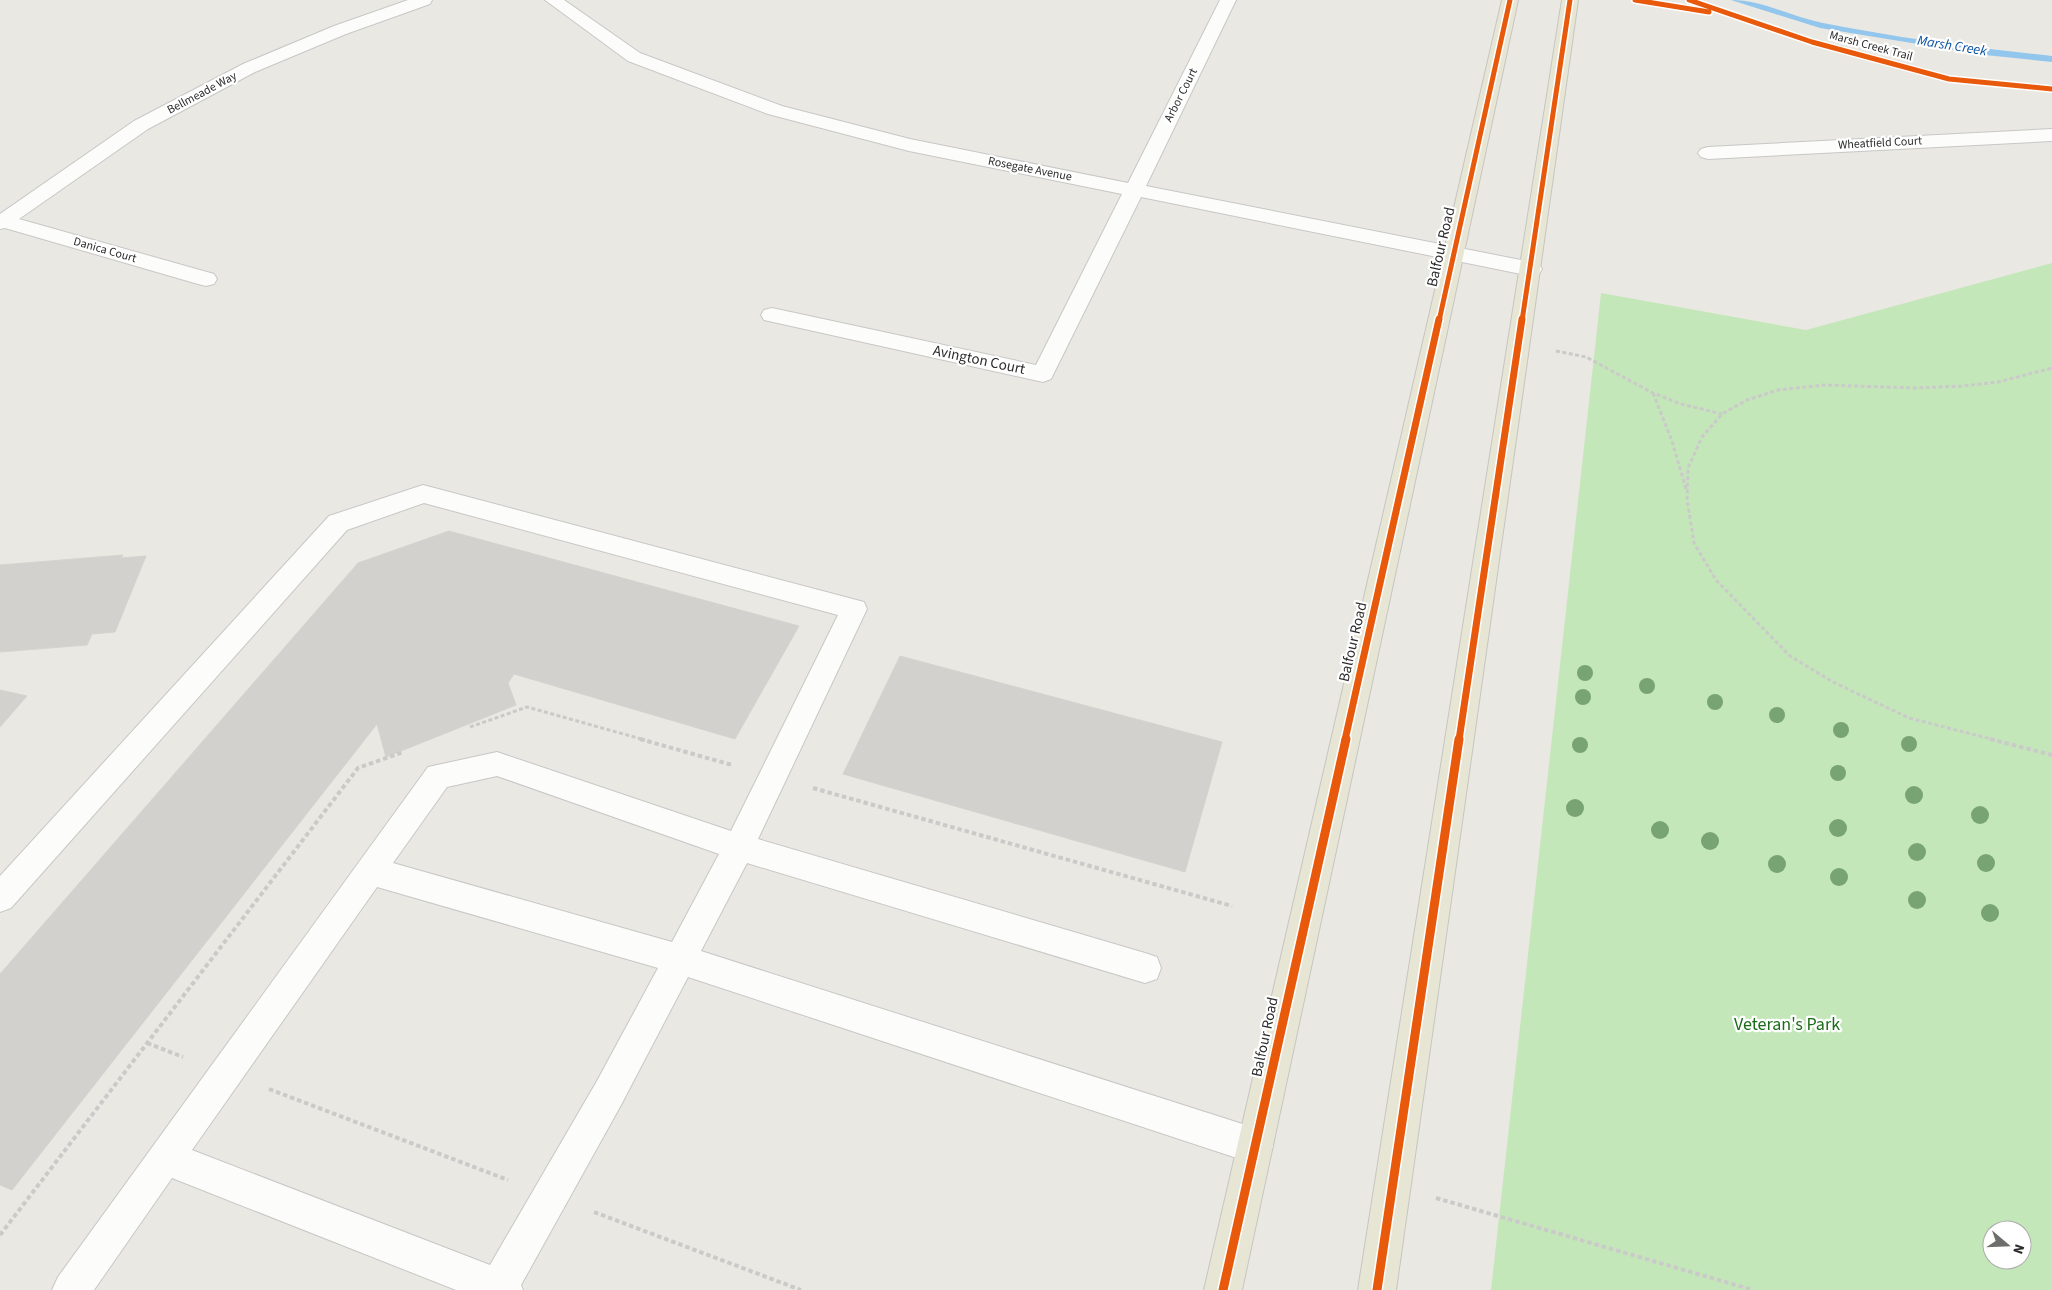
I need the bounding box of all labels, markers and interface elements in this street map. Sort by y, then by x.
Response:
street label: Marsh Creek Trail [1827,27,1915,65]
water label: Marsh Creek [1916,31,1989,61]
street label: Arbor Court [1160,65,1202,125]
street label: Bellmeade Way [164,67,240,119]
street label: Wheatfield Court [1837,132,1923,154]
street label: Rosegate Avenue [987,153,1073,185]
street label: Balfour Road [1422,205,1460,289]
street label: Danica Court [71,233,139,267]
street label: Avington Court [931,340,1027,380]
street label: Balfour Road [1334,600,1372,684]
street label: Balfour Road [1246,995,1284,1079]
park label: Veteran's Park [1734,1012,1840,1037]
north arrow [1982,1220,2032,1270]
text: N [2007,1241,2029,1257]

